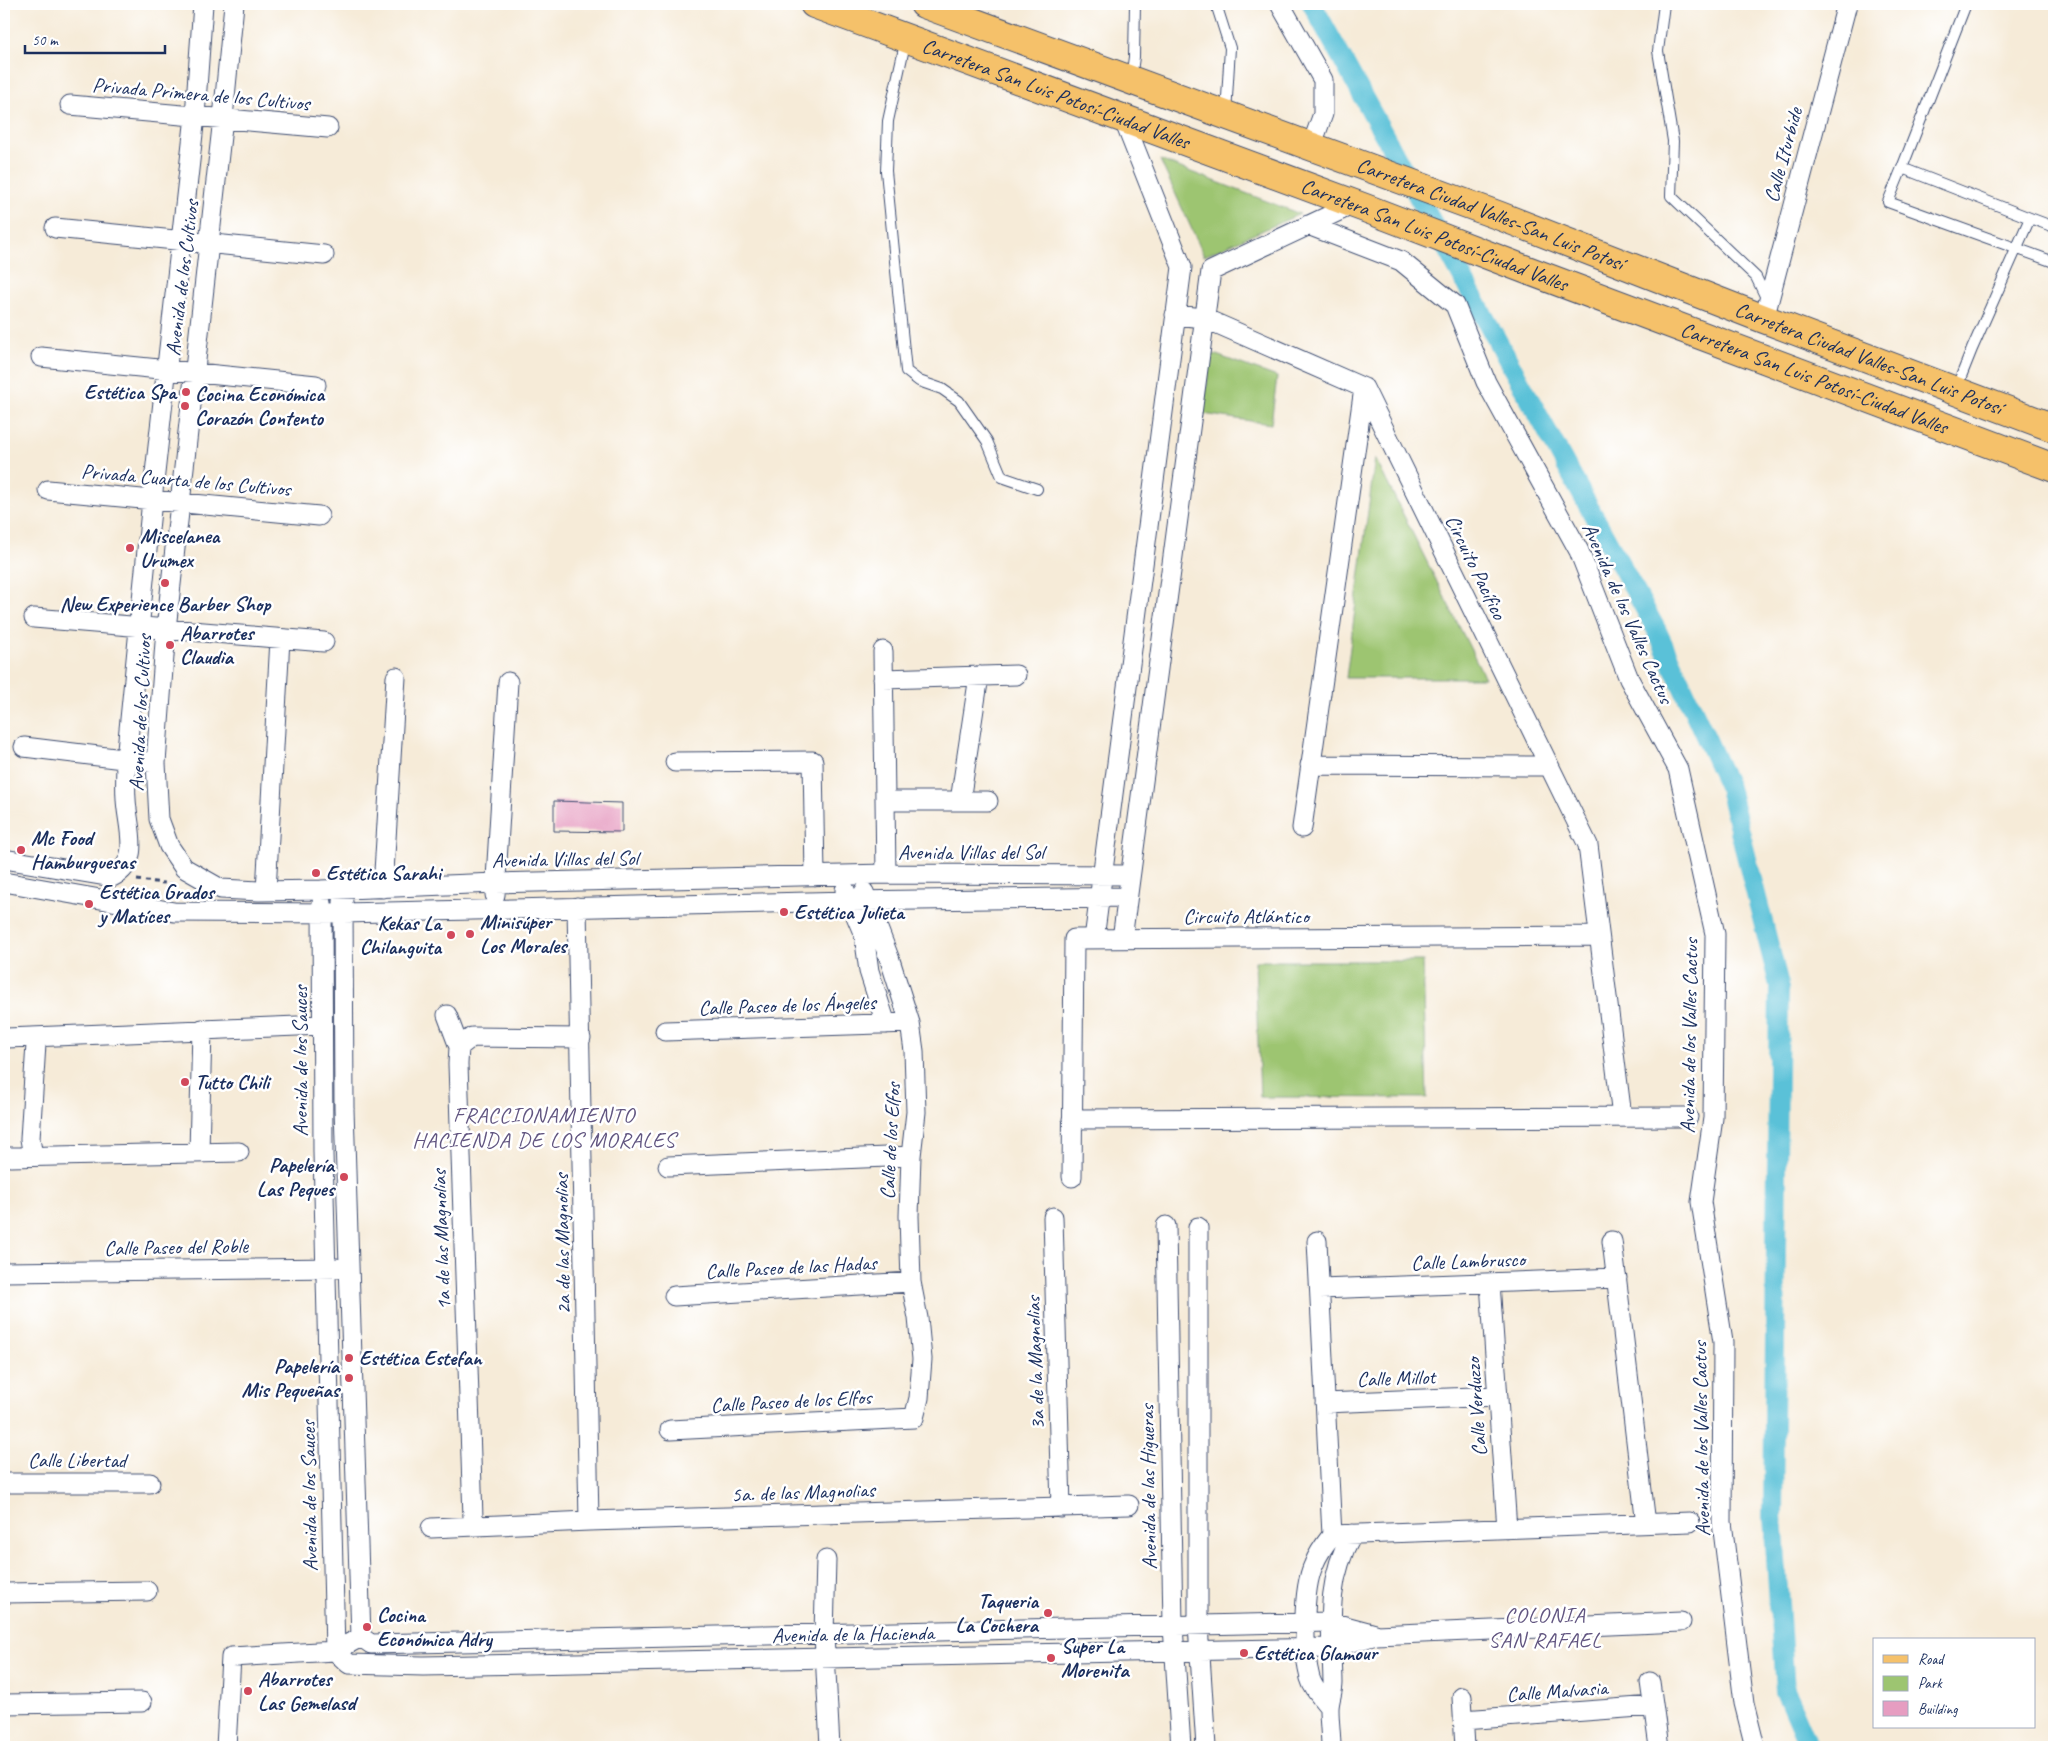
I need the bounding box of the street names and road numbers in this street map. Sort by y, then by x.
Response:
street label: Carretera San Luis Potosí-Ciudad Valles [919,32,1195,156]
street label: Privada Primera de los Cultivos [91,72,313,117]
street label: Calle Iturbide [1758,104,1808,205]
street label: Carretera Ciudad Valles-San Luis Potosí [1353,151,1631,278]
street label: Carretera San Luis Potosí-Ciudad Valles [1297,172,1573,298]
street label: Avenida de los Cultivos [160,197,205,357]
street label: Carretera Ciudad Valles-San Luis Potosí [1731,296,2010,422]
street label: Carretera San Luis Potosí-Ciudad Valles [1677,316,1953,441]
street label: Privada Cuarta de los Cultivos [80,458,293,502]
street label: Circuito Pacífico [1440,511,1513,625]
street label: Avenida de los Valles Cactus [1576,519,1680,709]
street label: Avenida de los Cultivos [123,632,157,792]
street label: Avenida Villas del Sol [898,839,1048,865]
street label: Avenida Villas del Sol [492,845,642,873]
street label: Circuito Atlántico [1183,903,1311,929]
street label: Avenida de los Valles Cactus [1674,936,1704,1134]
street label: Avenida de los Sauces [287,984,313,1136]
street label: Calle Paseo de los Ángeles [698,989,878,1021]
street label: Calle de los Elfos [874,1080,906,1200]
street label: 1a de las Magnolias [425,1167,456,1311]
street label: 2a de las Magnolias [548,1172,576,1315]
street label: Calle Paseo del Roble [104,1233,249,1261]
street label: Calle Lambrusco [1411,1246,1528,1276]
street label: Calle Paseo de las Hadas [705,1249,879,1284]
street label: 3a de la Magnolias [1020,1294,1050,1430]
street label: Avenida de los Valles Cactus [1686,1339,1716,1537]
street label: Calle Verduzzo [1459,1354,1492,1457]
street label: Calle Millot [1356,1364,1438,1392]
street label: Calle Paseo de los Elfos [710,1384,874,1418]
street label: Avenida de las Higueras [1134,1402,1162,1570]
street label: Avenida de los Sauces [295,1418,323,1572]
street label: Calle Libertad [28,1447,129,1473]
street label: 5a. de las Magnolias [731,1476,877,1507]
street label: Avenida de la Hacienda [772,1620,937,1648]
street label: Calle Malvasia [1506,1674,1611,1707]

